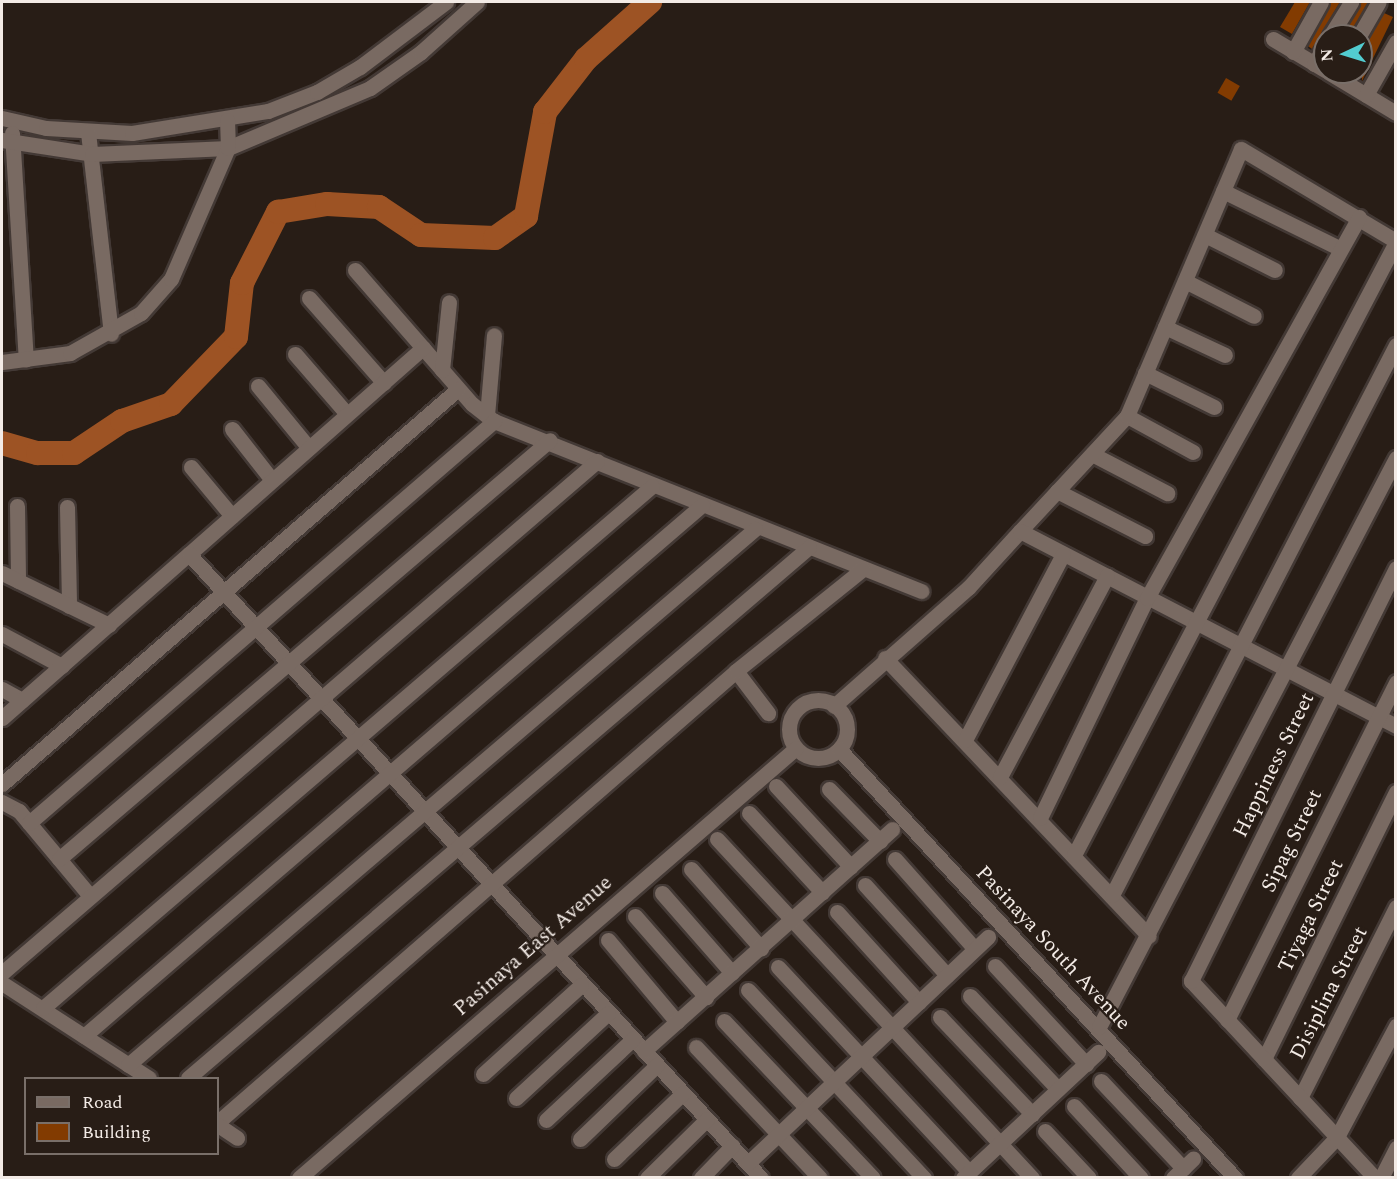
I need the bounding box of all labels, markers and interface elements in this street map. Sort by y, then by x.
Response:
north arrow [1313,24,1373,84]
text: N [1315,48,1339,62]
street label: Happiness Street [1228,688,1320,842]
street label: Sipag Street [1256,785,1328,897]
street label: Tiyaga Street [1273,855,1349,977]
street label: Pasinaya South Avenue [970,861,1136,1035]
street label: Pasinaya East Avenue [449,870,617,1022]
street label: Disiplina Street [1285,922,1373,1064]
legend [24,1077,219,1155]
text: Road [82,1089,123,1116]
text: Building [82,1119,151,1146]

